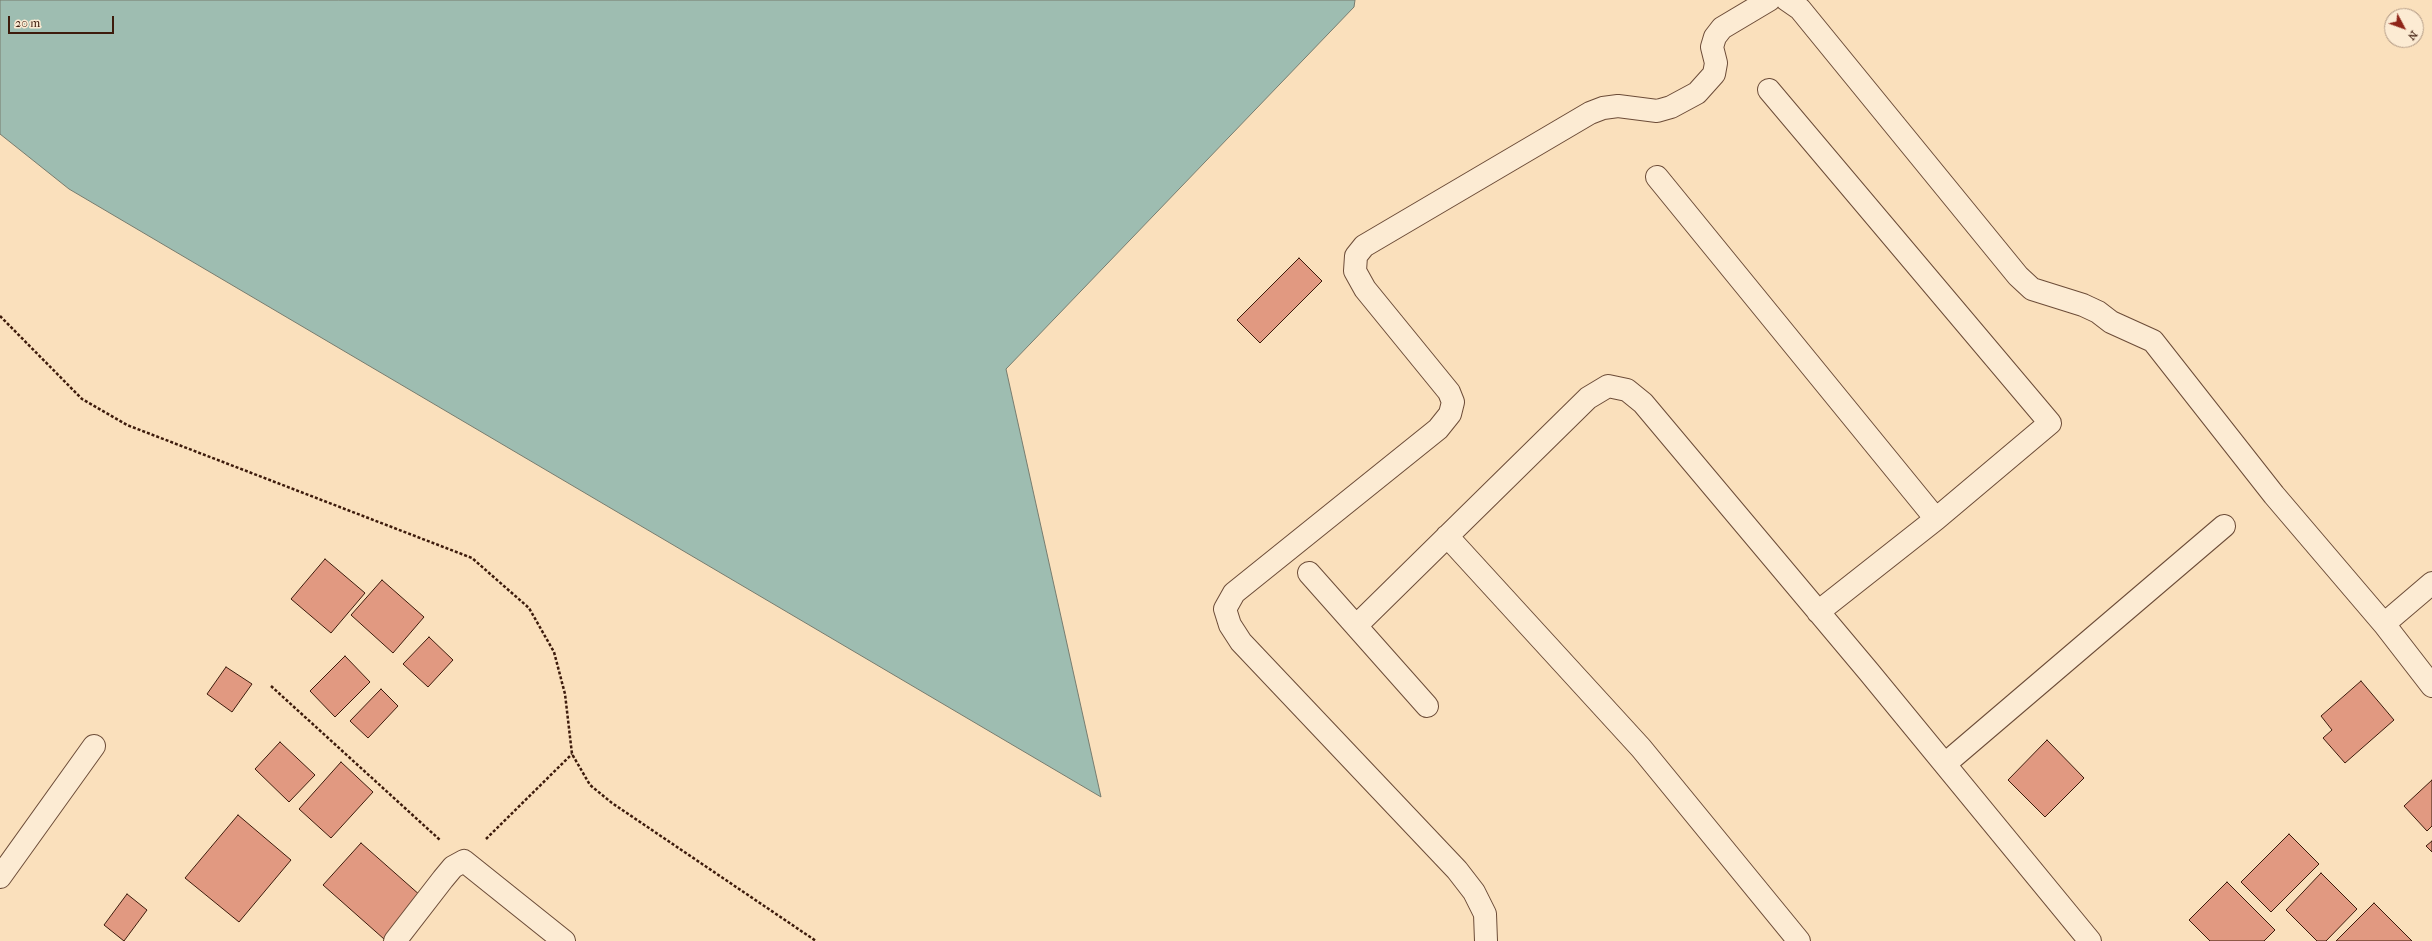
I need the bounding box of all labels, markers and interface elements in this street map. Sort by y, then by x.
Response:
scale bar [10,8,116,34]
north arrow [2384,8,2424,48]
text: 20 m [15,16,40,30]
text: N [2405,28,2420,43]

